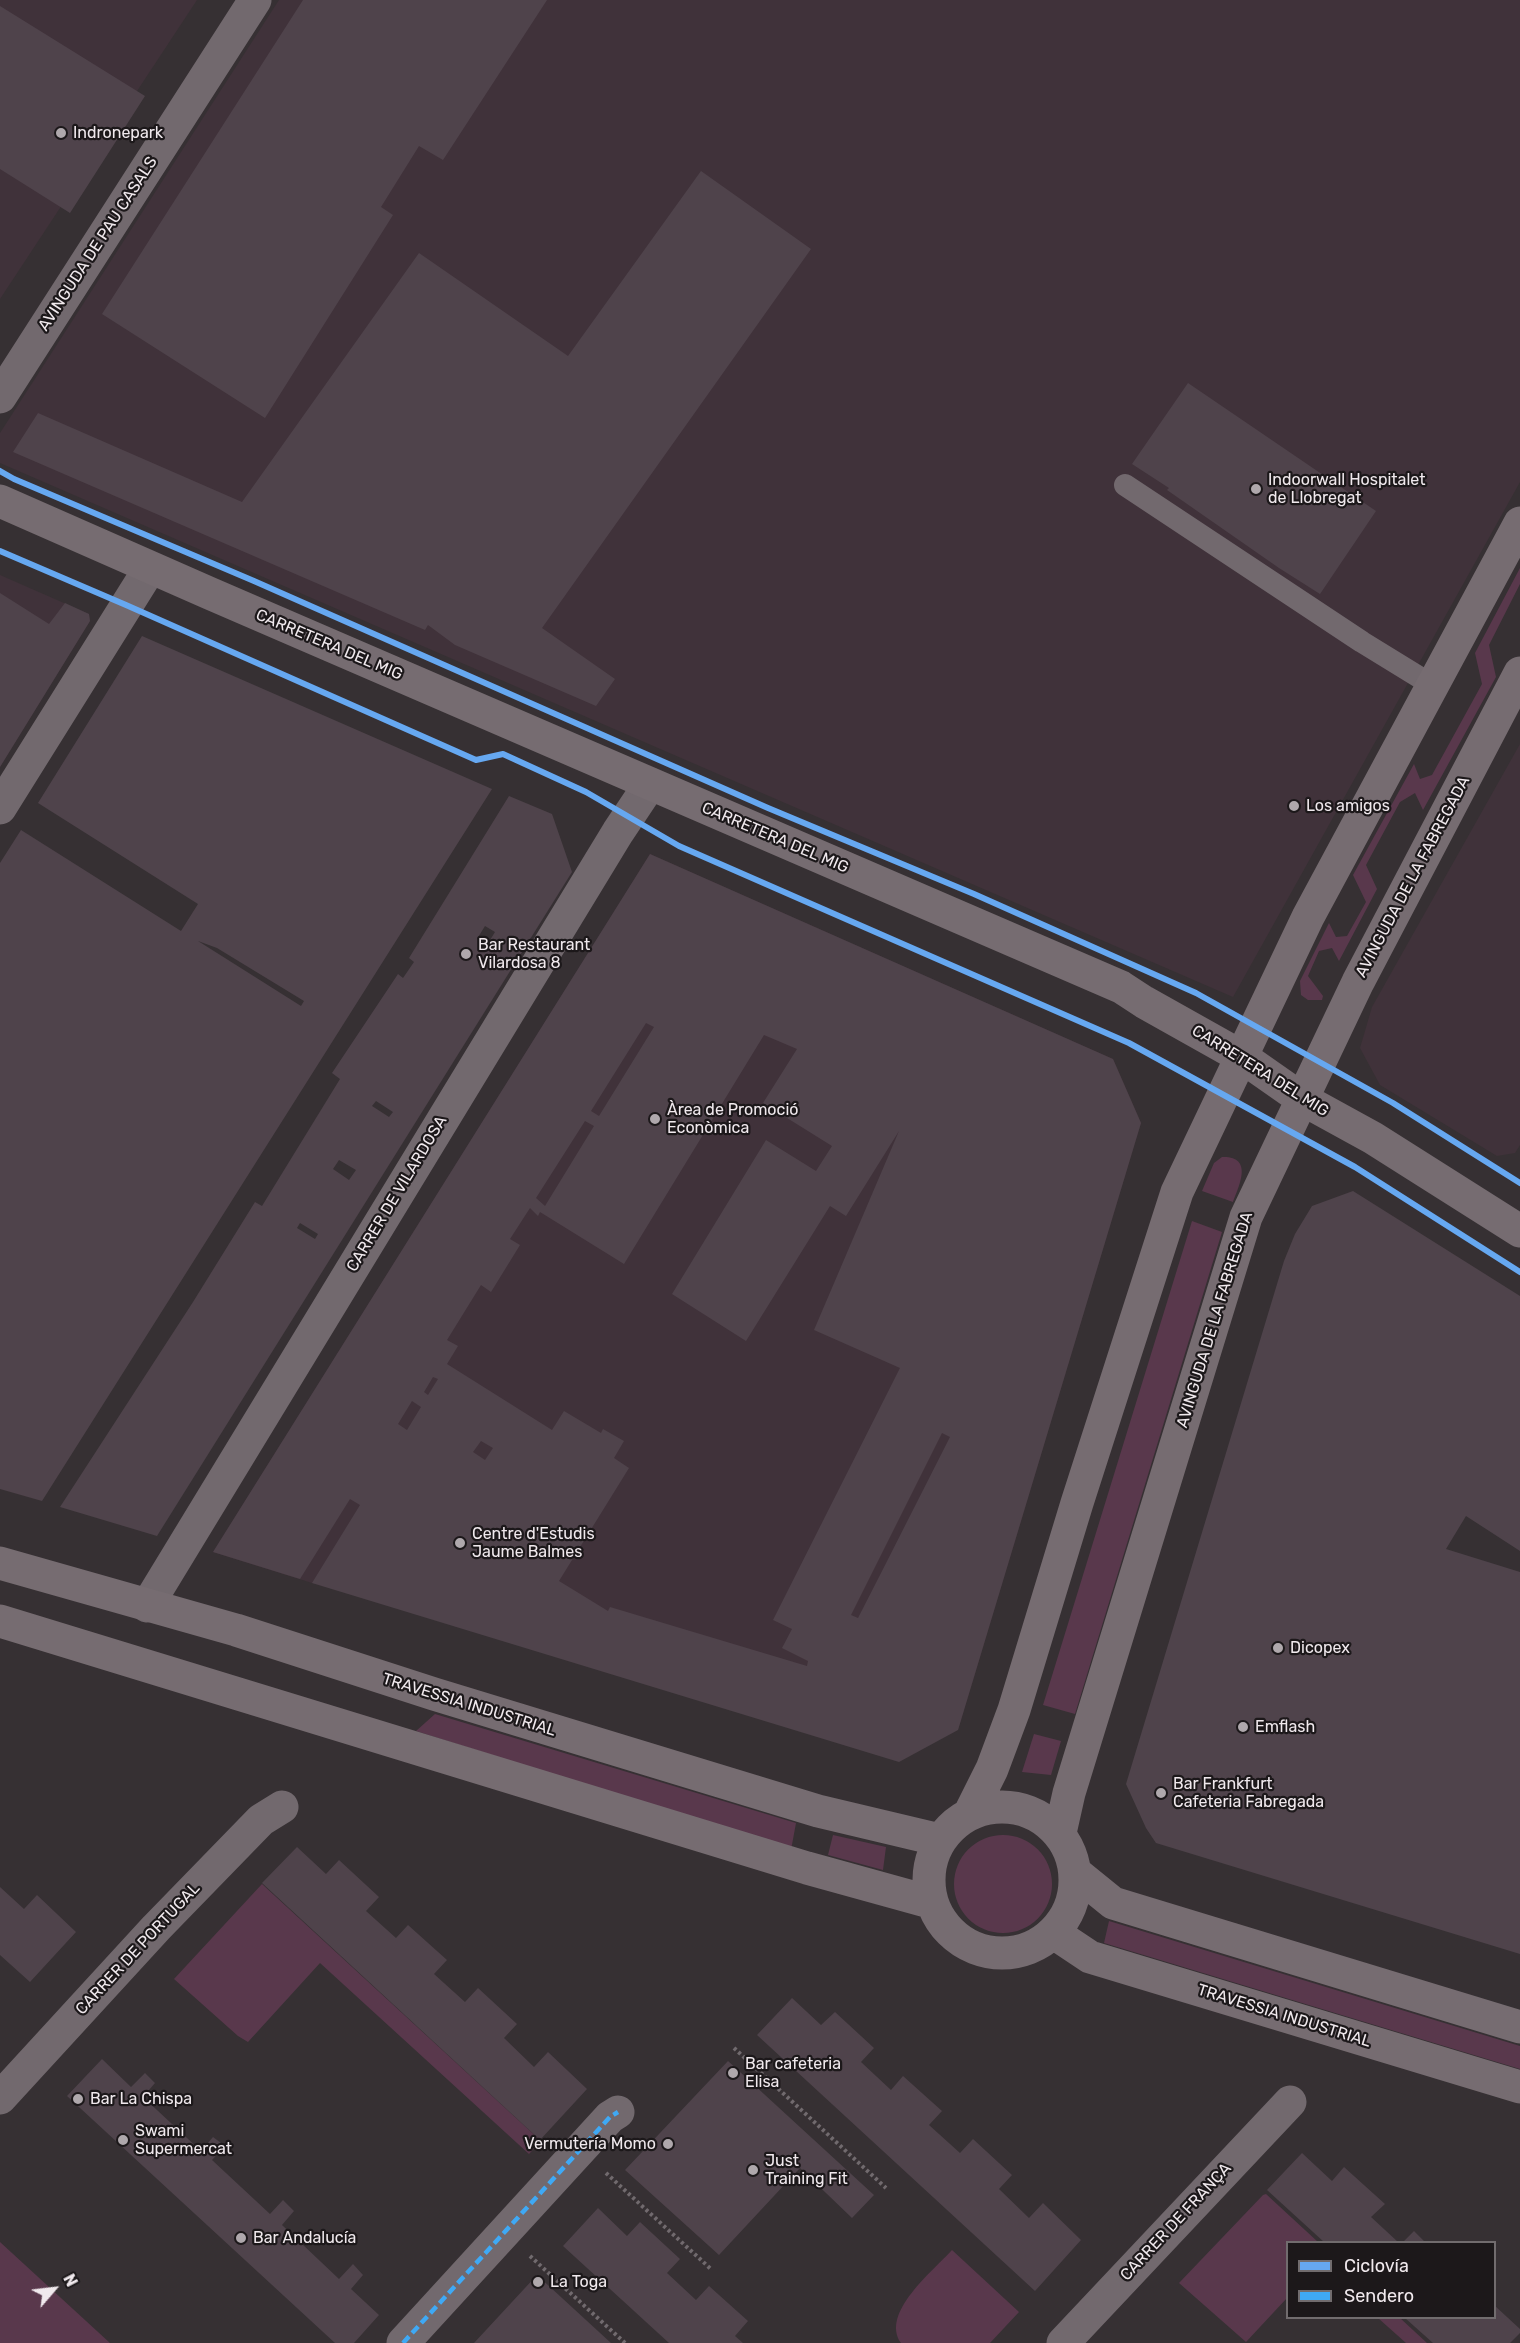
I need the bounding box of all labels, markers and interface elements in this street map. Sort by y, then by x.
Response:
place label: Indronepark [73,123,163,143]
marker: Indronepark [54,126,68,140]
street label: AVINGUDA DE PAU CASALS [34,153,162,335]
place label: Indoorwall Hospitalet de Llobregat [1268,470,1425,508]
marker: Indoorwall Hospitalet de Llobregat [1249,482,1263,496]
street label: CARRETERA DEL MIG [253,605,405,685]
street label: AVINGUDA DE LA FABREGADA [1352,773,1474,981]
place label: Los amigos [1306,796,1390,816]
street label: CARRETERA DEL MIG [699,798,851,878]
marker: Los amigos [1287,799,1301,813]
place label: Bar Restaurant Vilardosa 8 [478,935,590,973]
marker: Bar Restaurant Vilardosa 8 [459,947,473,961]
street label: CARRETERA DEL MIG [1188,1021,1332,1121]
place label: Àrea de Promoció Econòmica [667,1100,798,1138]
marker: Àrea de Promoció Econòmica [648,1112,662,1126]
street label: CARRER DE VILARDOSA [343,1113,451,1275]
street label: AVINGUDA DE LA FABREGADA [1173,1210,1257,1430]
place label: Centre d'Estudis Jaume Balmes [472,1524,595,1562]
marker: Centre d'Estudis Jaume Balmes [453,1536,467,1550]
place label: Dicopex [1290,1638,1350,1658]
marker: Dicopex [1271,1641,1285,1655]
street label: TRAVESSIA INDUSTRIAL [380,1669,558,1741]
place label: Emflash [1255,1717,1315,1737]
marker: Emflash [1236,1720,1250,1734]
place label: Bar Frankfurt Cafeteria Fabregada [1173,1774,1324,1812]
marker: Bar Frankfurt Cafeteria Fabregada [1154,1786,1168,1800]
street label: CARRER DE PORTUGAL [72,1879,204,2019]
street label: TRAVESSIA INDUSTRIAL [1195,1980,1373,2052]
place label: Bar cafeteria Elisa [745,2054,841,2092]
marker: Bar cafeteria Elisa [726,2066,740,2080]
place label: Bar La Chispa [90,2089,192,2109]
marker: Bar La Chispa [71,2092,85,2106]
place label: Swami Supermercat [135,2121,232,2159]
marker: Swami Supermercat [116,2133,130,2147]
place label: Vermutería Momo [524,2134,656,2154]
marker: Vermutería Momo [661,2137,675,2151]
place label: Just Training Fit [765,2151,848,2189]
street label: CARRER DE FRANÇA [1117,2159,1235,2285]
marker: Just Training Fit [746,2163,760,2177]
place label: Bar Andalucía [253,2228,356,2248]
marker: Bar Andalucía [234,2231,248,2245]
legend [1286,2241,1496,2319]
text: Ciclovía [1344,2255,1409,2277]
north arrow [24,2259,84,2319]
text: N [59,2271,81,2290]
place label: La Toga [550,2272,607,2292]
marker: La Toga [531,2275,545,2289]
text: Sendero [1344,2285,1414,2307]

